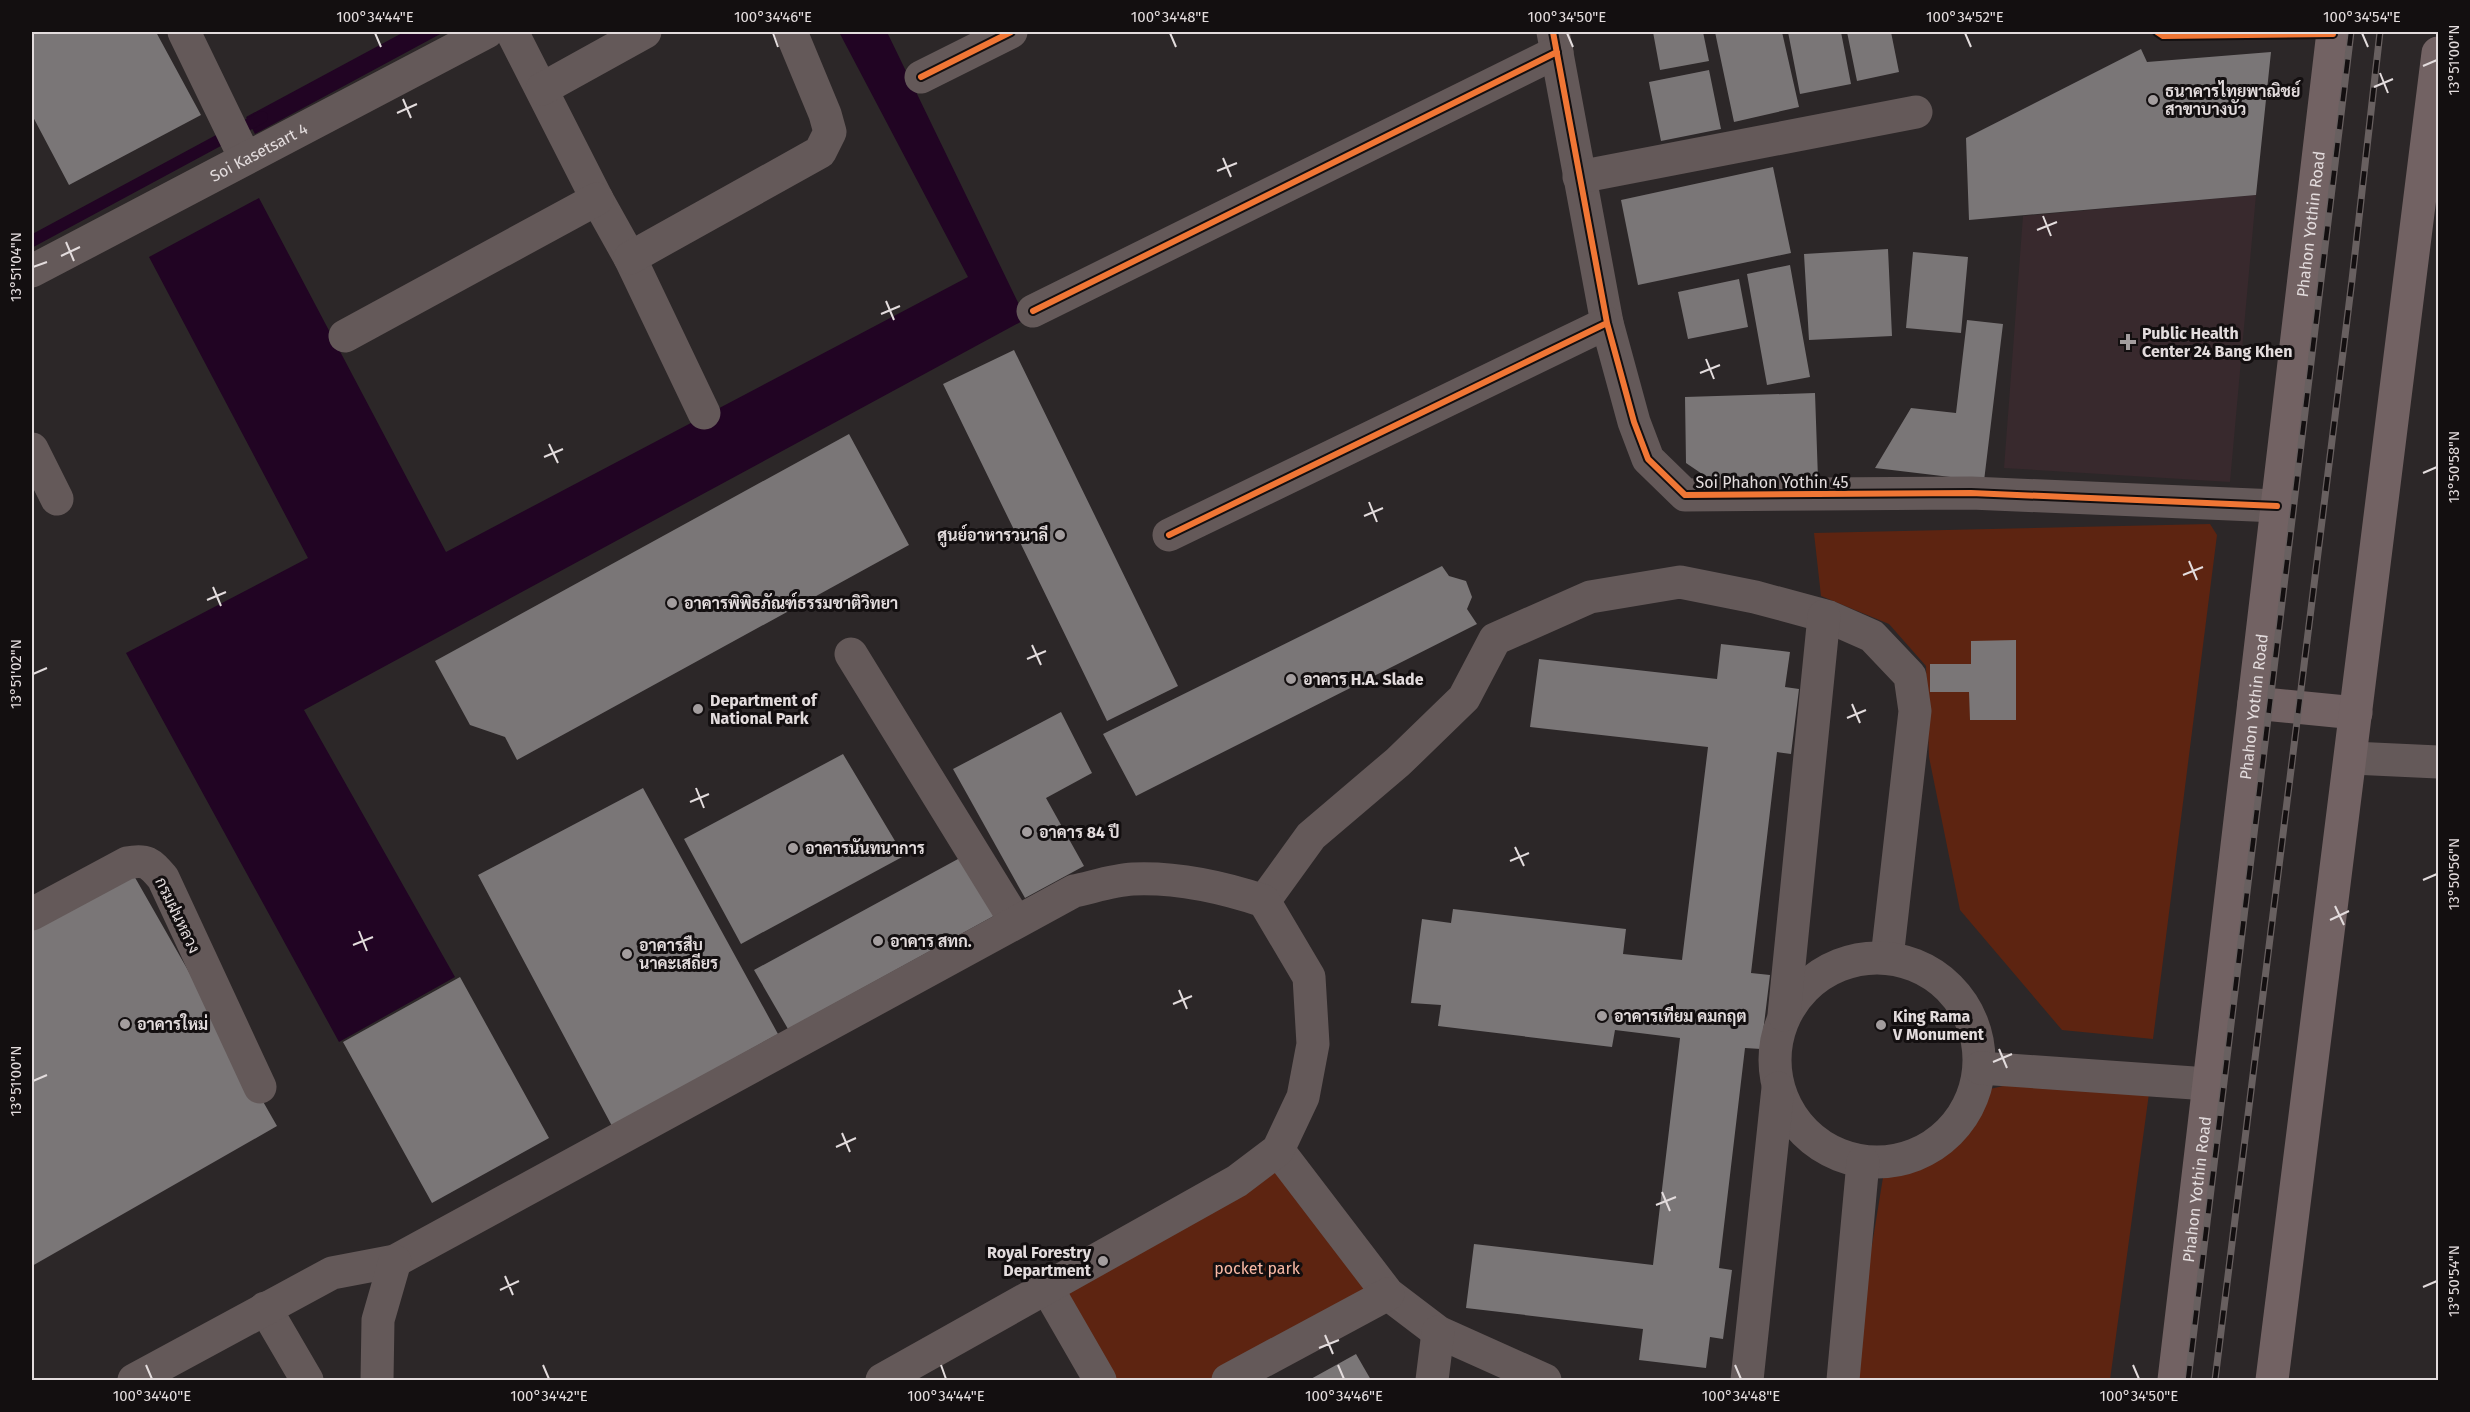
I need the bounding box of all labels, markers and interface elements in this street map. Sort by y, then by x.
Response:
text: 100°34'44"E [336,8,414,26]
text: 100°34'46"E [734,8,812,26]
text: 100°34'48"E [1131,8,1209,26]
text: 100°34'50"E [1528,8,1606,26]
text: 100°34'52"E [1926,8,2004,26]
text: 100°34'54"E [2323,8,2401,26]
text: 13°51'00"N [2445,24,2463,96]
place label: ธนาคารไทยพาณิชย์ สาขาบางบัว [2165,80,2301,119]
marker: ธนาคารไทยพาณิชย์ สาขาบางบัว [2146,93,2160,107]
street label: Soi Kasetsart 4 [207,119,311,186]
street label: Phahon Yothin Road [2293,150,2329,298]
text: 13°51'04"N [7,232,25,302]
place label: Public Health Center 24 Bang Khen [2142,324,2292,361]
marker: Public Health Center 24 Bang Khen [2119,333,2137,351]
text: 13°50'58"N [2445,431,2463,503]
street label: Soi Phahon Yothin 45 [1695,473,1849,492]
place label: ศูนย์อาหารวนาลี [937,524,1048,548]
marker: ศูนย์อาหารวนาลี [1053,528,1067,542]
place label: อาคารพิพิธภัณฑ์ธรรมชาติวิทยา [684,592,898,613]
marker: อาคารพิพิธภัณฑ์ธรรมชาติวิทยา [665,596,679,610]
street label: Phahon Yothin Road [2236,633,2272,781]
text: 13°51'02"N [7,639,25,709]
place label: อาคาร H.A. Slade [1303,670,1424,689]
marker: อาคาร H.A. Slade [1284,672,1298,686]
place label: Department of National Park [710,691,818,728]
marker: Department of National Park [691,702,705,716]
place label: อาคาร 84 ปี [1039,822,1120,842]
marker: อาคาร 84 ปี [1020,825,1034,839]
place label: อาคารนันทนาการ [805,838,925,858]
text: 13°50'56"N [2445,838,2463,910]
marker: อาคารนันทนาการ [786,841,800,855]
street label: กรมฝนหลวง [151,874,204,956]
place label: อาคาร สทก. [890,932,972,951]
marker: อาคาร สทก. [871,934,885,948]
place label: อาคารสืบ นาคะเสถียร [639,935,718,973]
marker: อาคารสืบ นาคะเสถียร [620,947,634,961]
place label: อาคารเทียม คมกฤต [1614,1006,1746,1026]
place label: King Rama V Monument [1892,1007,1985,1044]
marker: อาคารเทียม คมกฤต [1595,1009,1609,1023]
place label: อาคารใหม่ [137,1013,208,1034]
marker: อาคารใหม่ [118,1017,132,1031]
marker: King Rama V Monument [1874,1018,1888,1032]
text: 13°51'00"N [7,1045,25,1117]
street label: Phahon Yothin Road [2179,1115,2215,1263]
place label: Royal Forestry Department [987,1243,1092,1280]
text: 13°50'54"N [2445,1245,2463,1317]
marker: Royal Forestry Department [1096,1254,1110,1268]
park label: pocket park [1214,1259,1301,1278]
text: 100°34'40"E [113,1387,191,1405]
text: 100°34'42"E [510,1387,588,1405]
text: 100°34'44"E [907,1387,985,1405]
text: 100°34'46"E [1305,1387,1383,1405]
text: 100°34'48"E [1702,1387,1780,1405]
text: 100°34'50"E [2100,1387,2178,1405]

